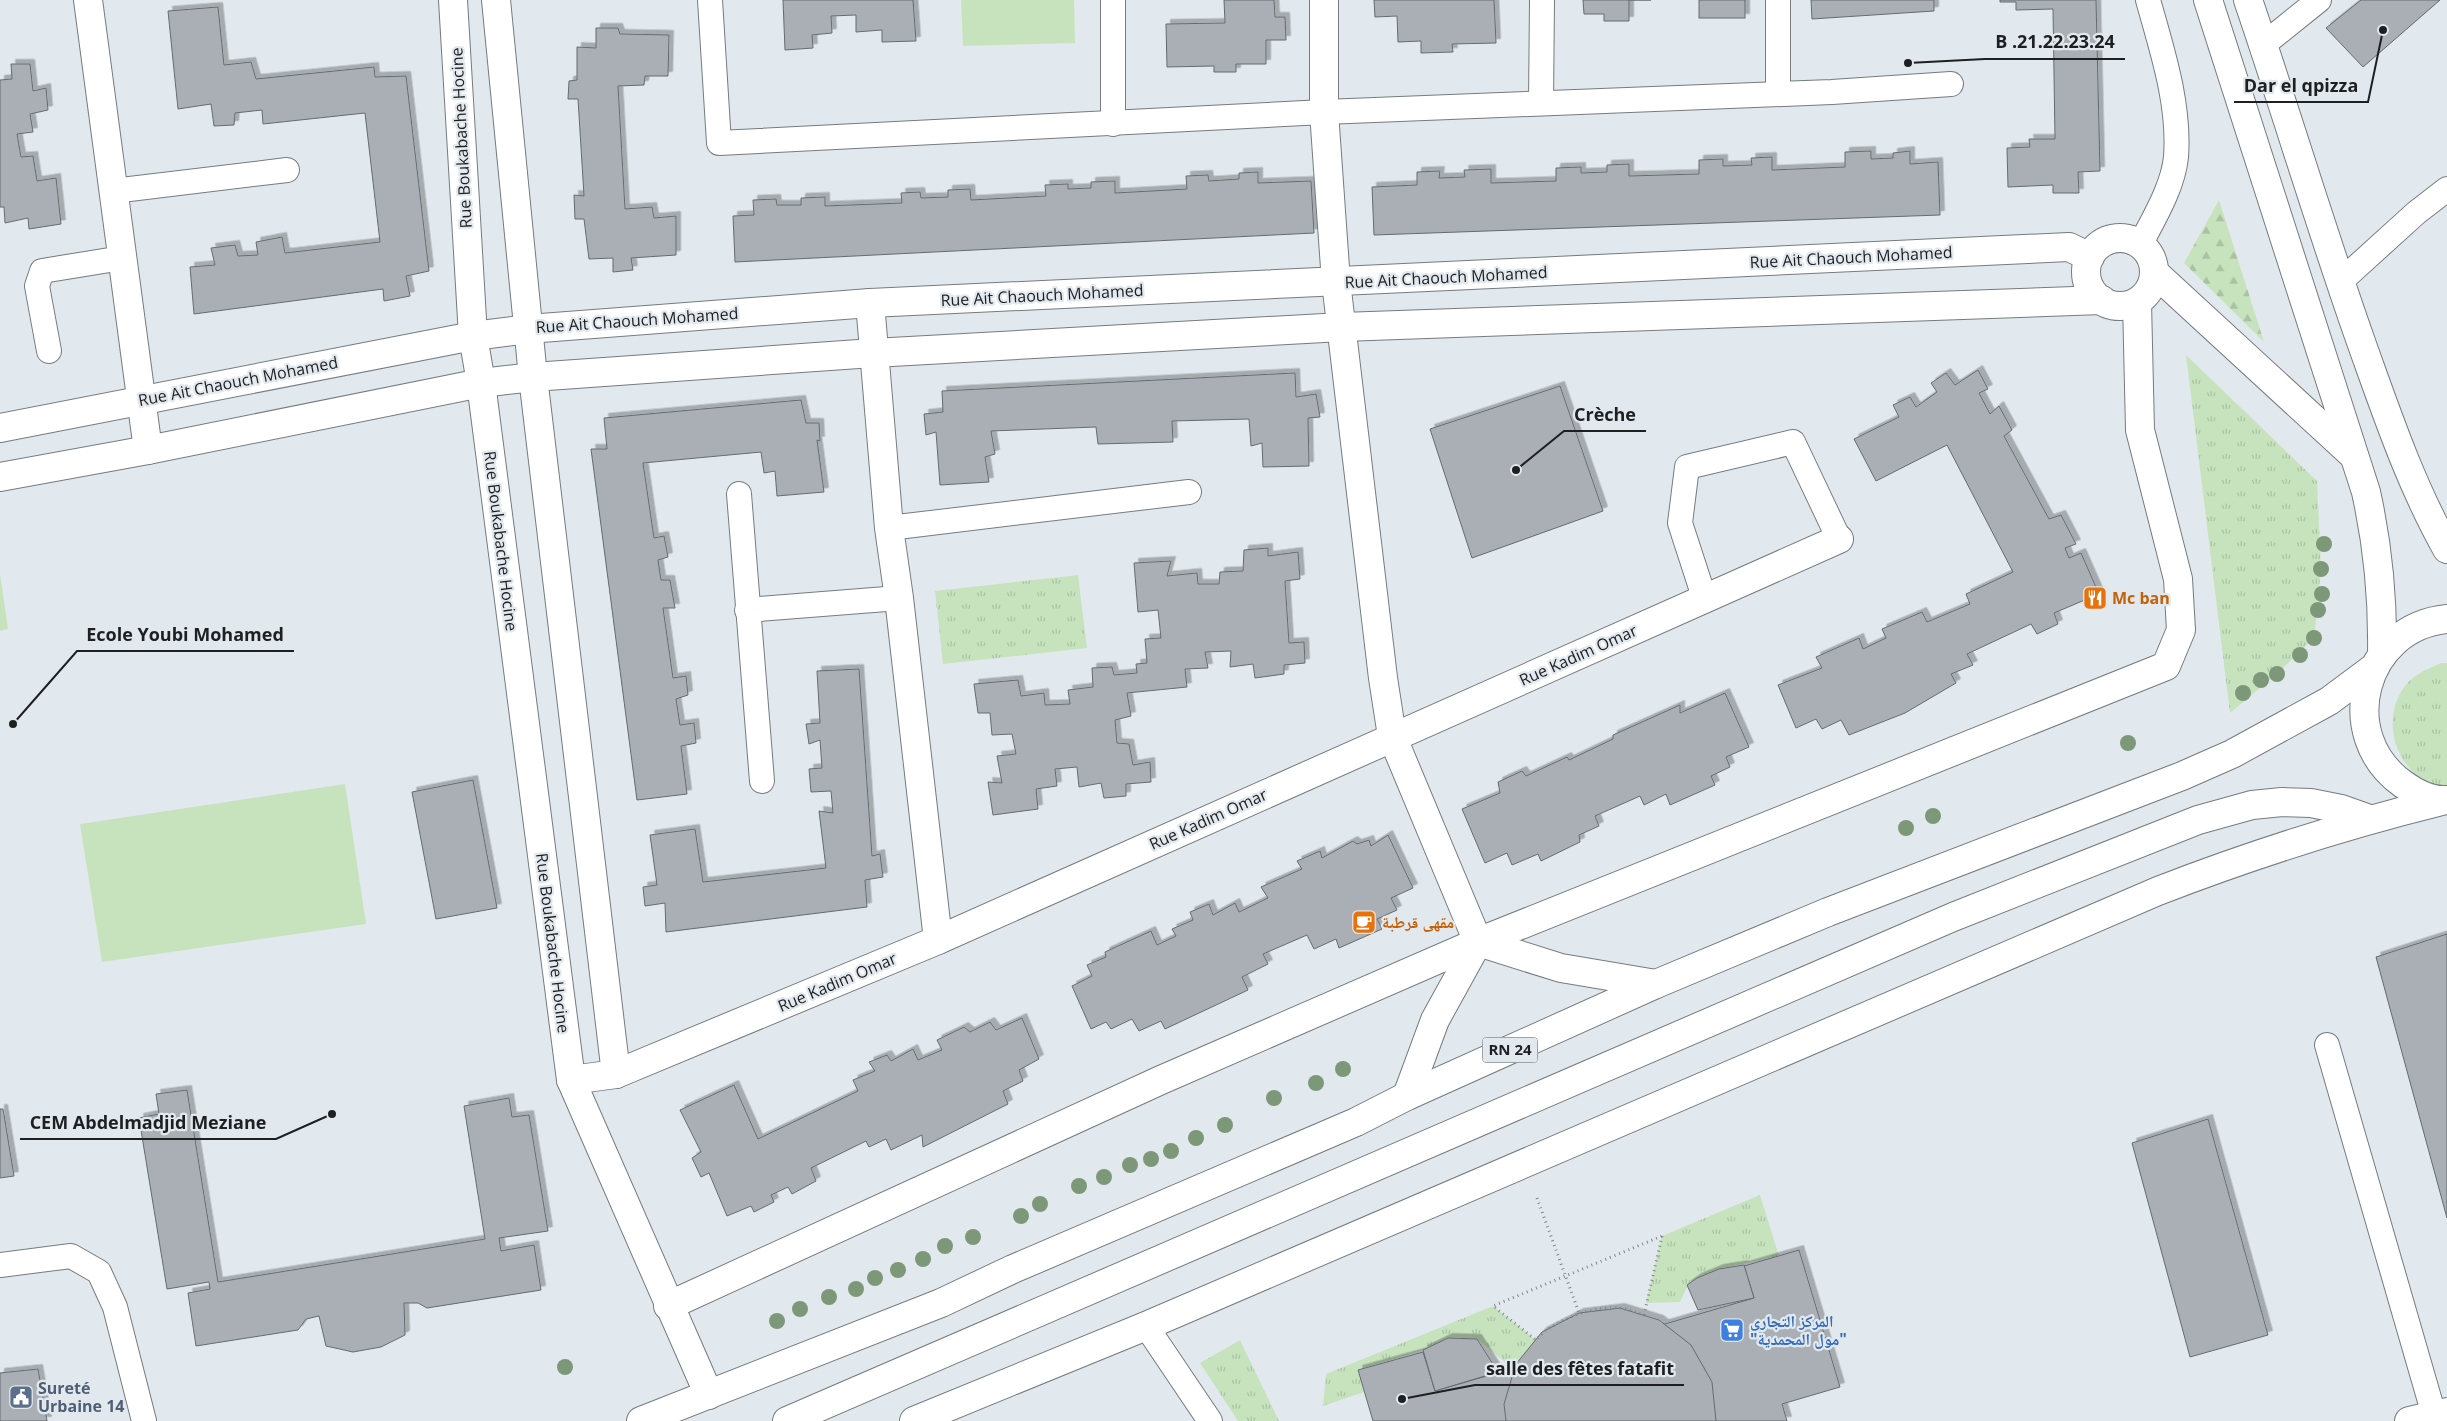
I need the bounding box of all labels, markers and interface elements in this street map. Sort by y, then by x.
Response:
callout: B .21.22.23.24 [1985,26,2125,59]
text: B .21.22.23.24 [1995,29,2115,53]
street label: Rue Boukabache Hocine [445,47,477,229]
callout: Dar el qpizza [2234,69,2368,102]
text: Dar el qpizza [2244,73,2358,97]
street label: Rue Ait Chaouch Mohamed [1749,241,1953,273]
street label: Rue Ait Chaouch Mohamed [1344,261,1548,293]
street label: Rue Ait Chaouch Mohamed [940,279,1144,311]
street label: Rue Ait Chaouch Mohamed [535,302,739,338]
street label: Rue Ait Chaouch Mohamed [136,351,340,411]
callout: Crèche [1564,398,1646,431]
text: Crèche [1574,402,1636,426]
street label: Rue Boukabache Hocine [479,450,523,632]
restaurant icon: Mc ban [2082,585,2108,611]
place label: Mc ban [2112,587,2170,609]
callout: Ecole Youbi Mohamed [77,618,294,651]
street label: Rue Kadim Omar [1516,619,1641,691]
text: Ecole Youbi Mohamed [86,622,284,646]
street label: Rue Kadim Omar [1146,783,1271,855]
street label: Rue Boukabache Hocine [531,852,575,1034]
cafe icon: مقهى قرطبة [1351,909,1377,935]
place label: مقهى قرطبة [1382,911,1454,933]
street label: Rue Kadim Omar [774,947,900,1017]
road number: RN 24 [1482,1038,1538,1062]
callout: CEM Abdelmadjid Meziane [20,1106,276,1139]
text: CEM Abdelmadjid Meziane [30,1110,266,1134]
place label: المركز التجاري "مول المحمدية" [1750,1310,1847,1350]
supermarket icon: المركز التجاري "مول المحمدية" [1719,1317,1745,1343]
callout: salle des fêtes fatafit [1475,1352,1684,1385]
text: salle des fêtes fatafit [1486,1356,1674,1380]
place label: Sureté Urbaine 14 [38,1377,124,1417]
public building icon: Sureté Urbaine 14 [8,1384,34,1410]

